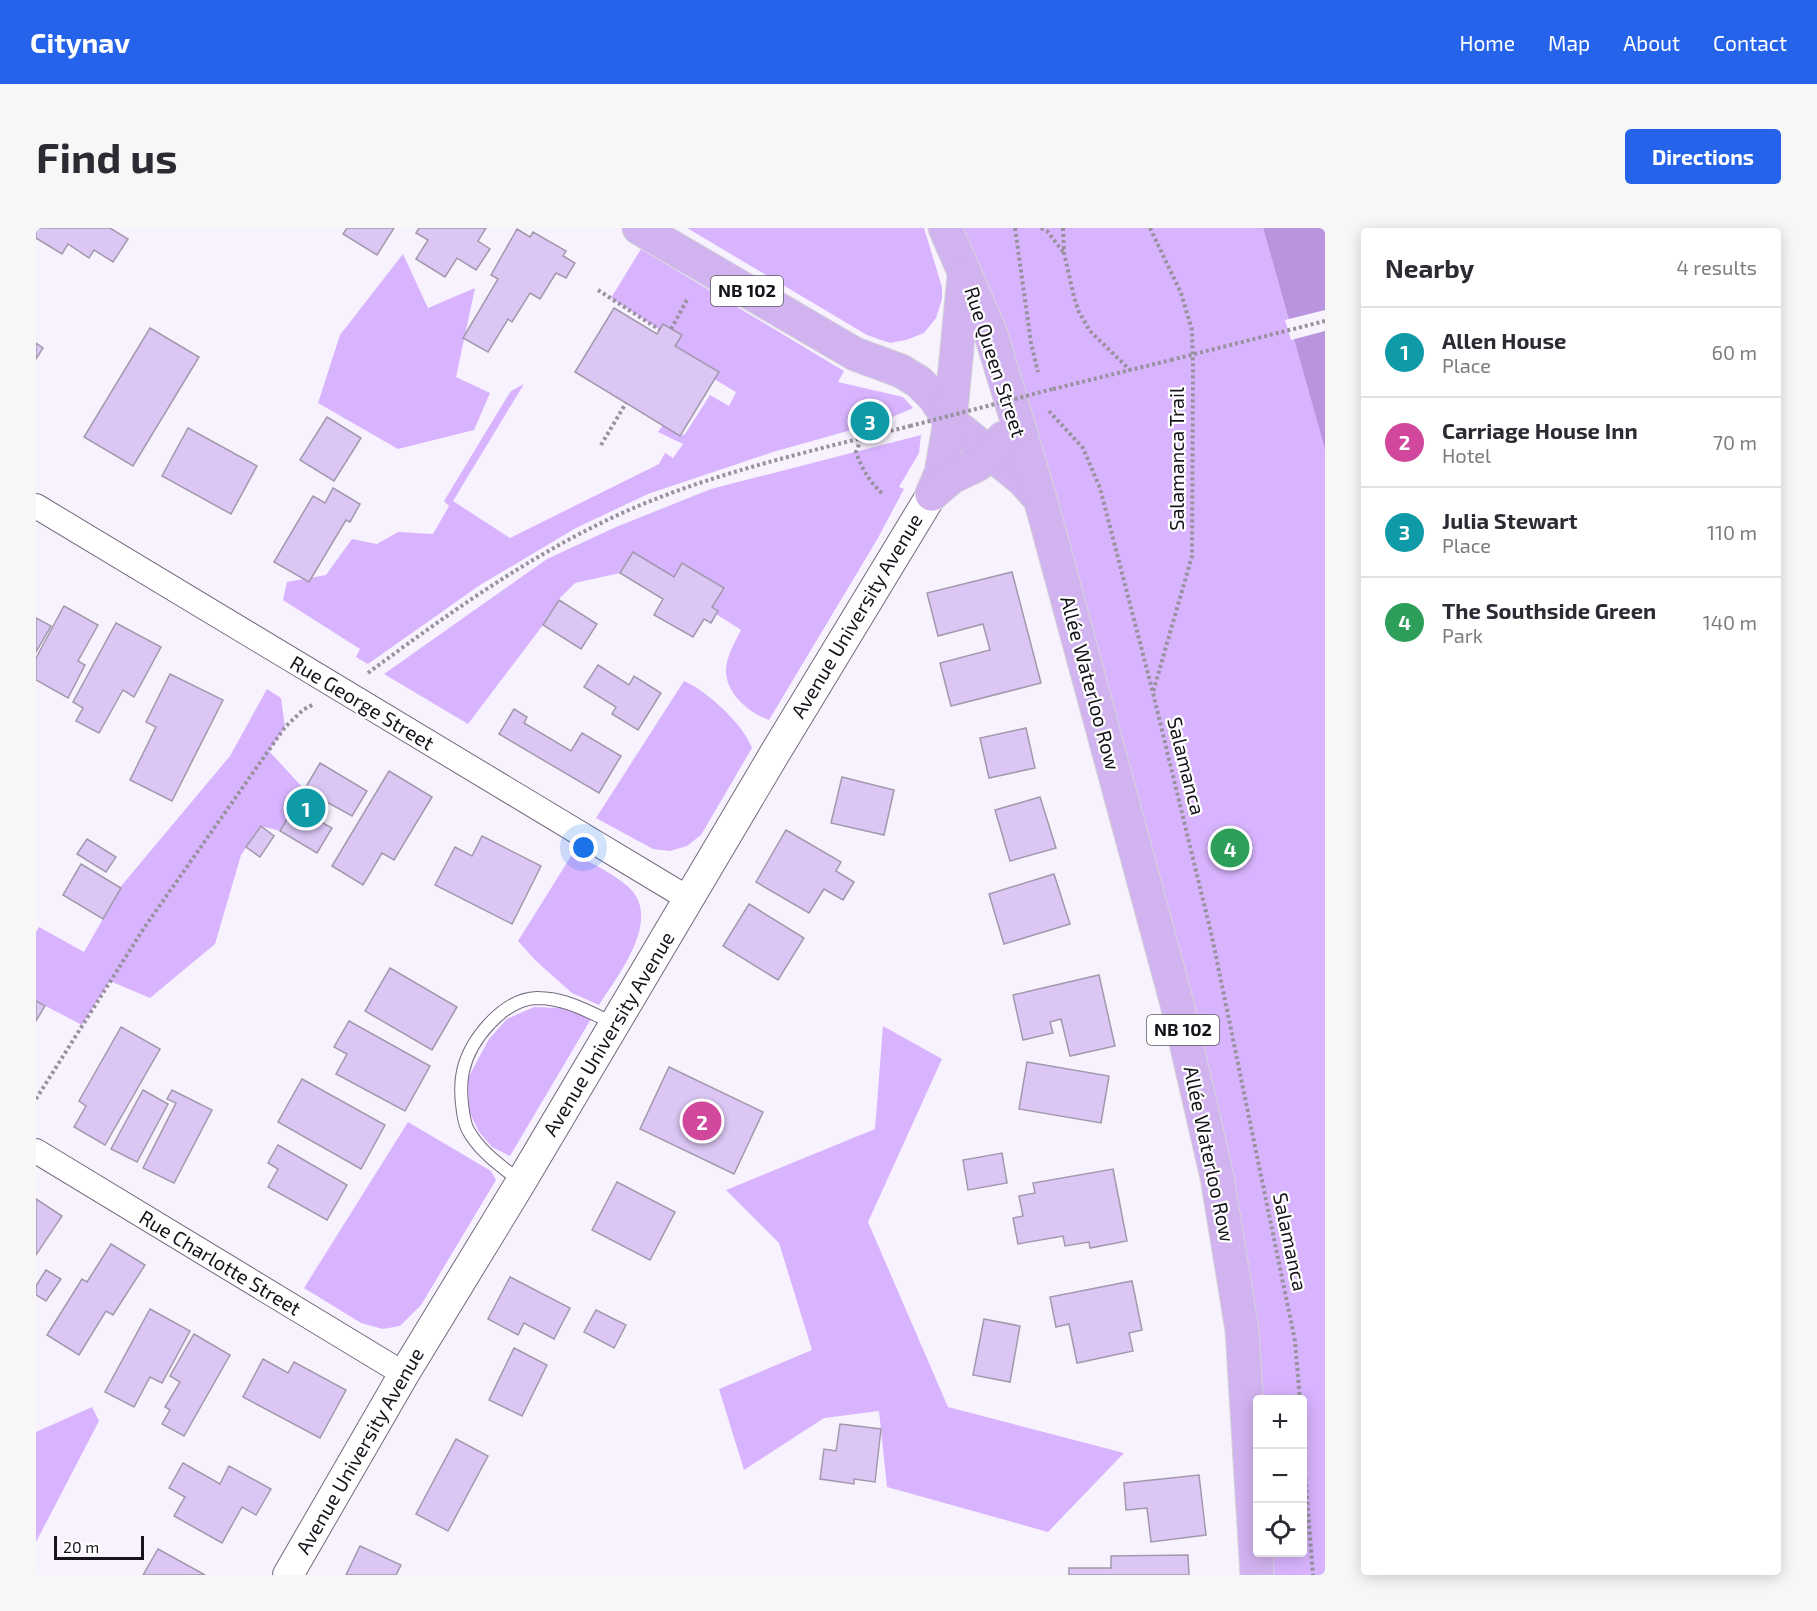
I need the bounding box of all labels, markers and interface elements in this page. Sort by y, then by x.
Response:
text: Citynav [30,25,130,59]
text: Home [1459,30,1515,55]
text: Map [1548,30,1590,55]
text: About [1623,30,1680,55]
text: Contact [1713,30,1787,55]
button: Directions [1625,129,1781,184]
text: Find us [36,131,178,181]
text: Nearby [1385,252,1474,283]
text: 4 results [1677,255,1757,279]
road number: NB 102 [711,276,783,306]
street label: Rue Queen Street [960,283,1032,440]
text: Allen House [1442,327,1567,353]
text: 1 [1400,340,1409,364]
text: 60 m [1712,340,1757,364]
text: Place [1442,353,1491,377]
street label: Salamanca Trail [1164,387,1188,531]
pin: 3 [850,398,890,444]
text: Carriage House Inn [1442,417,1638,443]
text: 2 [1399,430,1410,454]
text: 70 m [1713,430,1757,454]
text: Hotel [1442,443,1491,467]
text: Julia Stewart [1442,507,1578,533]
street label: Avenue University Avenue [785,509,927,722]
text: 3 [1399,520,1410,544]
text: 110 m [1707,520,1757,544]
text: Place [1442,533,1491,557]
street label: Allée Waterloo Row [1056,593,1126,772]
text: The Southside Green [1442,597,1656,623]
text: 4 [1398,610,1411,634]
text: 140 m [1703,610,1757,634]
text: Park [1442,623,1483,647]
street label: Rue George Street [286,650,439,755]
street label: Salamanca [1163,714,1211,817]
pin: 1 [286,786,326,830]
pin: 4 [1210,826,1250,870]
your location [569,833,598,862]
street label: Avenue University Avenue [537,927,679,1140]
road number: NB 102 [1147,1015,1219,1045]
street label: Allée Waterloo Row [1180,1064,1240,1244]
pin: 2 [682,1098,722,1144]
street label: Salamanca [1269,1190,1313,1293]
street label: Rue Charlotte Street [135,1204,306,1320]
street label: Avenue University Avenue [290,1343,428,1558]
map controls [1253,1395,1307,1557]
button: + [1253,1395,1307,1449]
button: − [1253,1449,1307,1503]
button: locate [1253,1503,1307,1557]
scale bar [54,1533,144,1560]
text: 20 m [63,1537,99,1556]

